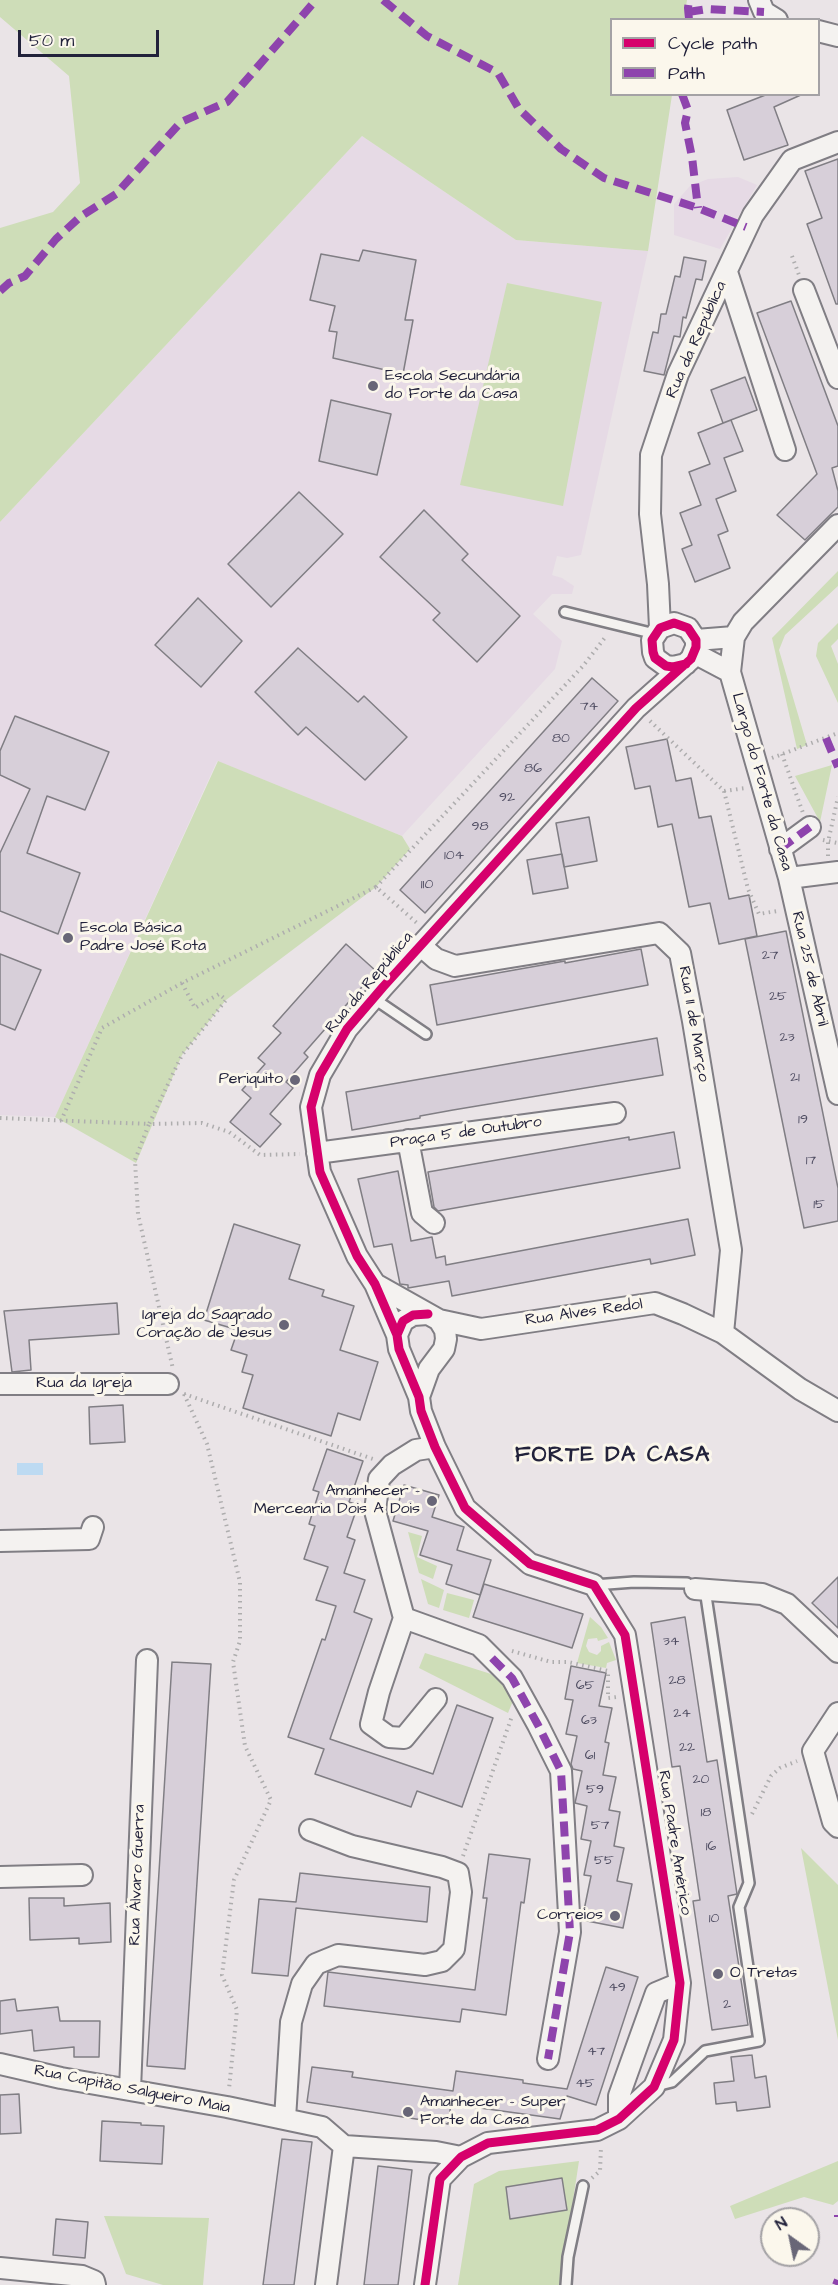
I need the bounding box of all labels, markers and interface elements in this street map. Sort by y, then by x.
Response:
scale bar [21,18,162,56]
legend [610,18,820,96]
text: 50 m [29,28,74,53]
text: Cycle path [668,31,757,56]
text: Path [668,61,705,86]
street label: Rua da República [663,278,731,402]
place label: Escola Secundária do Forte da Casa [385,367,520,405]
marker: Escola Secundária do Forte da Casa [366,379,380,393]
street label: Largo do Forte da Casa [726,691,796,873]
house number: 74 [580,699,598,715]
house number: 80 [552,731,570,747]
house number: 86 [524,761,542,777]
house number: 92 [499,790,515,806]
house number: 98 [471,819,489,835]
house number: 104 [444,848,464,864]
house number: 110 [421,877,433,893]
street label: Rua 25 de Abril [786,910,832,1028]
place label: Escola Básica Padre José Rota [80,919,206,957]
street label: Rua da República [322,929,418,1037]
marker: Escola Básica Padre José Rota [61,931,75,945]
house number: 27 [762,948,778,964]
street label: Rua 11 de Março [673,965,713,1083]
house number: 25 [769,989,787,1005]
house number: 23 [779,1030,795,1046]
place label: Periquito [219,1070,283,1090]
house number: 21 [790,1070,800,1086]
marker: Periquito [288,1073,302,1087]
house number: 19 [798,1112,808,1128]
street label: Praça 5 de Outubro [389,1113,543,1153]
house number: 17 [806,1153,816,1169]
house number: 15 [813,1197,825,1213]
street label: Rua Alves Redol [524,1295,644,1331]
place label: Igreja do Sagrado Coração de Jesus [136,1306,272,1344]
marker: Igreja do Sagrado Coração de Jesus [277,1318,291,1332]
street label: Rua da Igreja [36,1374,132,1394]
district label: FORTE DA CASA [515,1443,711,1469]
place label: Amanhecer - Mercearia Dois A Dois [254,1482,420,1520]
marker: Amanhecer - Mercearia Dois A Dois [425,1494,439,1508]
house number: 34 [663,1634,679,1650]
house number: 28 [668,1673,686,1689]
house number: 65 [576,1678,594,1694]
house number: 24 [673,1706,691,1722]
house number: 63 [581,1713,597,1729]
house number: 22 [679,1740,695,1756]
house number: 61 [585,1748,595,1764]
street label: Rua Padre Américo [653,1769,695,1917]
house number: 20 [693,1772,709,1788]
house number: 59 [586,1782,604,1798]
street label: Rua Álvaro Guerra [126,1804,150,1946]
house number: 18 [701,1805,711,1821]
house number: 57 [591,1818,609,1834]
house number: 16 [706,1839,716,1855]
house number: 55 [594,1853,614,1869]
place label: Correios [537,1906,603,1926]
marker: Correios [608,1909,622,1923]
house number: 10 [709,1911,719,1927]
place label: O Tretas [730,1964,797,1984]
marker: O Tretas [711,1967,725,1981]
house number: 49 [608,1980,626,1996]
house number: 2 [723,1997,731,2013]
house number: 47 [587,2044,605,2060]
street label: Rua Capitão Salgueiro Maia [32,2062,232,2118]
house number: 45 [575,2076,595,2092]
place label: Amanhecer - Super Forte da Casa [420,2093,566,2131]
marker: Amanhecer - Super Forte da Casa [401,2105,415,2119]
north arrow [760,2207,820,2267]
text: N [771,2212,791,2236]

